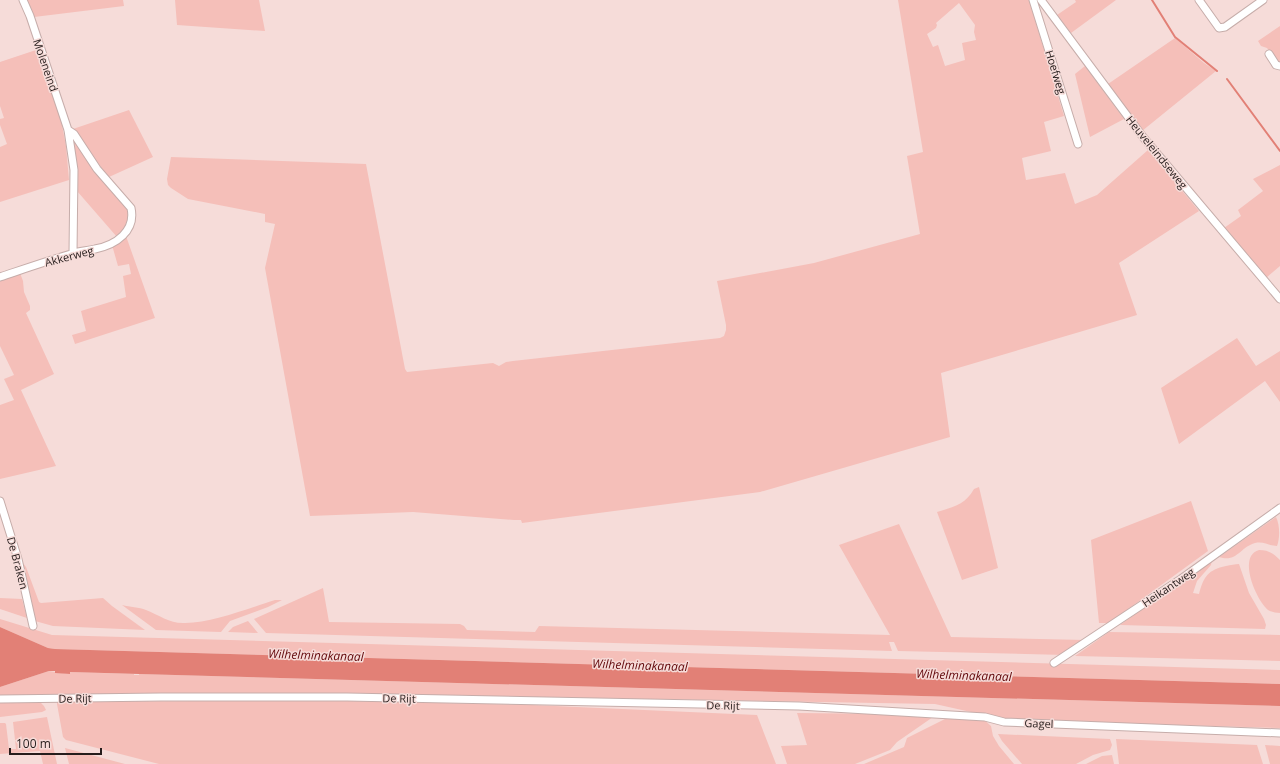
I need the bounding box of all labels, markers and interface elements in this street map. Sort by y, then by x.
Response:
street label: Moleneind [30,37,62,93]
street label: Hoefweg [1042,48,1070,96]
street label: Heuveleindseweg [1123,112,1191,192]
street label: Akkerweg [43,242,95,270]
street label: De Braken [4,535,32,591]
street label: Heikantweg [1139,564,1197,610]
water label: Wilhelminakanaal [268,645,365,665]
water label: Wilhelminakanaal [592,655,689,675]
water label: Wilhelminakanaal [916,665,1013,685]
street label: De Rijt [58,690,92,706]
street label: De Rijt [382,690,416,706]
street label: De Rijt [706,697,740,713]
street label: Gagel [1024,715,1054,731]
scale bar [10,730,101,756]
text: 100 m [16,735,51,752]

